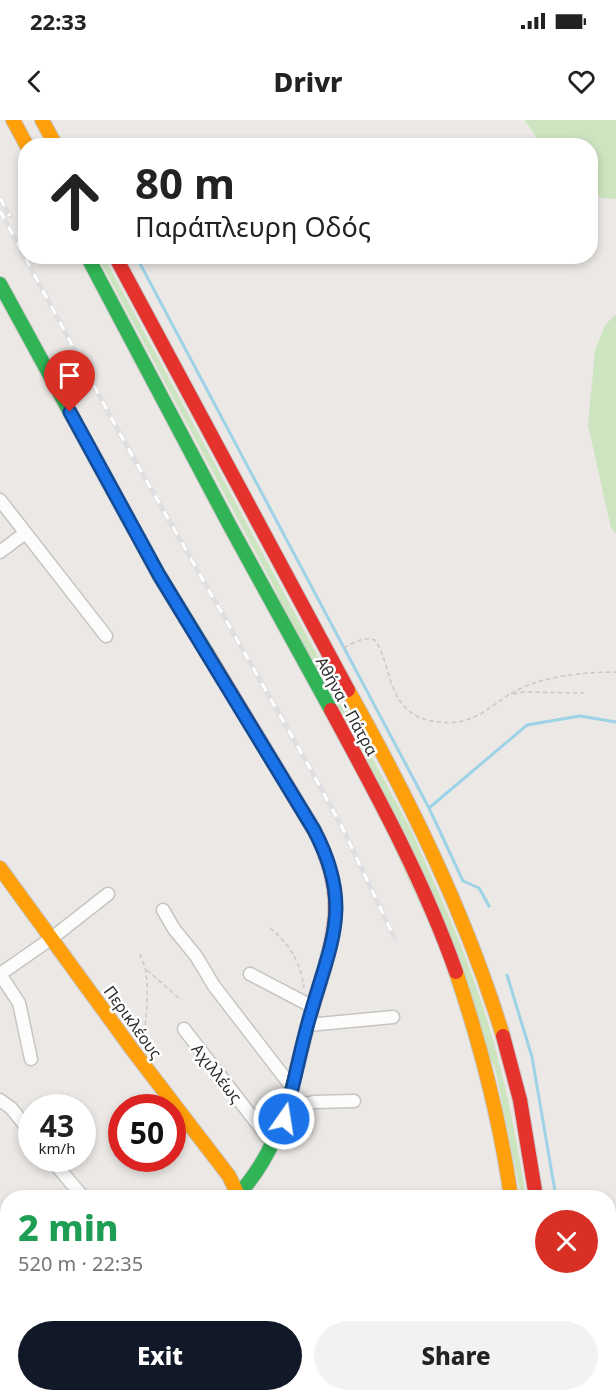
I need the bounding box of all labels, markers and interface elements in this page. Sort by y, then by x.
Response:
text: 22:33 [30,6,87,36]
text: Drivr [274,63,342,100]
icon: back [18,65,51,98]
icon: heart [565,65,598,98]
text: 80 m [135,154,235,211]
icon: ahead [36,162,114,240]
text: Παράπλευρη Οδός [135,208,371,245]
pin [44,350,95,412]
icon: arrive [53,359,86,392]
street label: Αθήνα - Πάτρα [311,653,383,759]
street label: Περικλέους [99,981,167,1063]
street label: Αχιλλέως [187,1039,247,1107]
position arrow [252,1087,316,1151]
speed limit sign: 50 [108,1094,186,1172]
text: 43 [40,1105,74,1146]
text: km/h [39,1138,75,1158]
text: 2 min [18,1203,119,1252]
button: close [535,1210,598,1273]
text: 520 m · 22:35 [18,1250,143,1277]
button: Exit [18,1321,302,1390]
button: Share [314,1321,598,1390]

